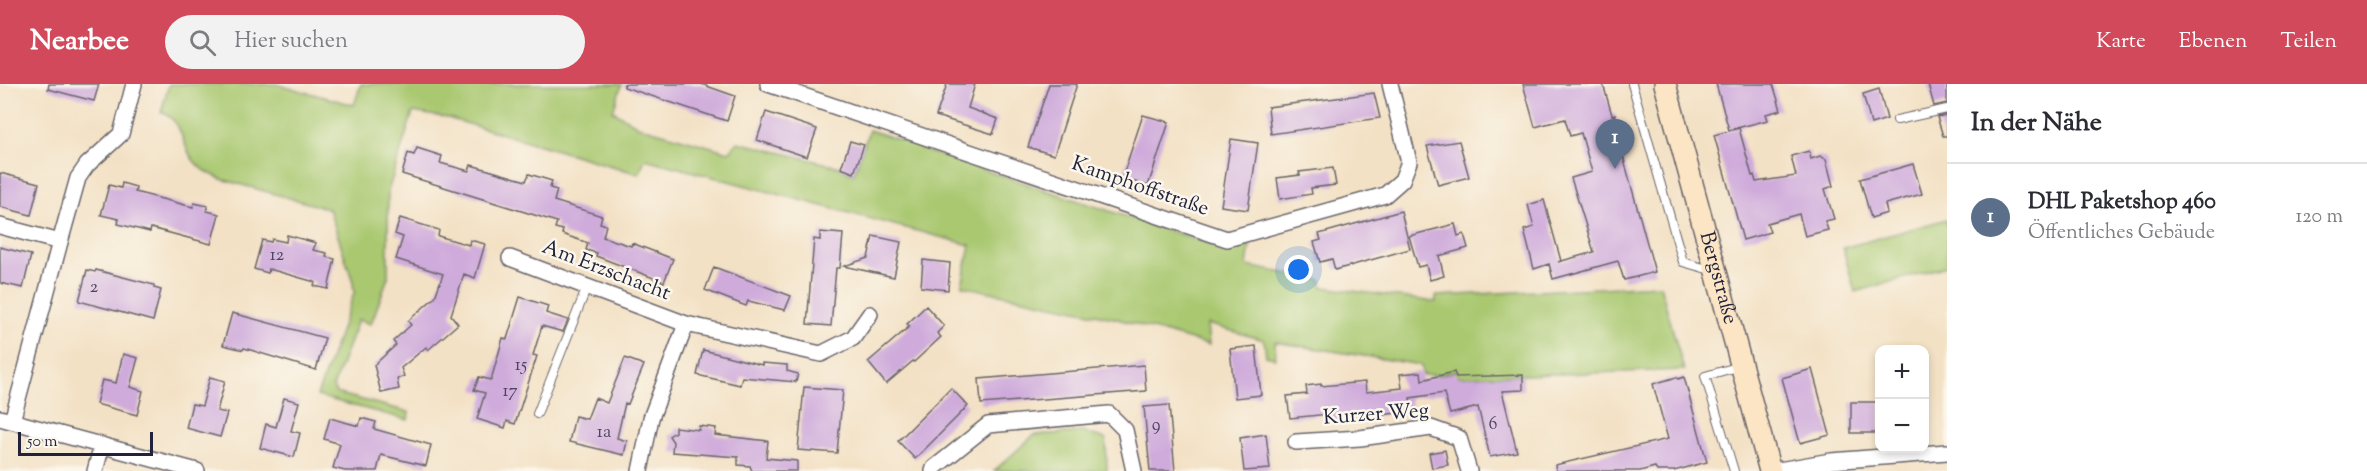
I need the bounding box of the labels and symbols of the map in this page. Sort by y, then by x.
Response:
pin: 1 [1596,120,1634,169]
street label: Kamphoffstraße [1067,149,1213,225]
street label: Bergstraße [1691,228,1745,328]
street label: Am Erzschacht [537,233,675,309]
house number: 12 [270,243,285,269]
your location [1284,255,1313,284]
house number: 2 [90,275,99,301]
house number: 15 [515,353,527,379]
house number: 17 [502,379,518,405]
street label: Kurzer Weg [1322,396,1430,434]
house number: 6 [1489,412,1498,438]
house number: 9 [1152,413,1161,439]
house number: 1a [597,420,611,446]
scale bar [18,429,153,456]

